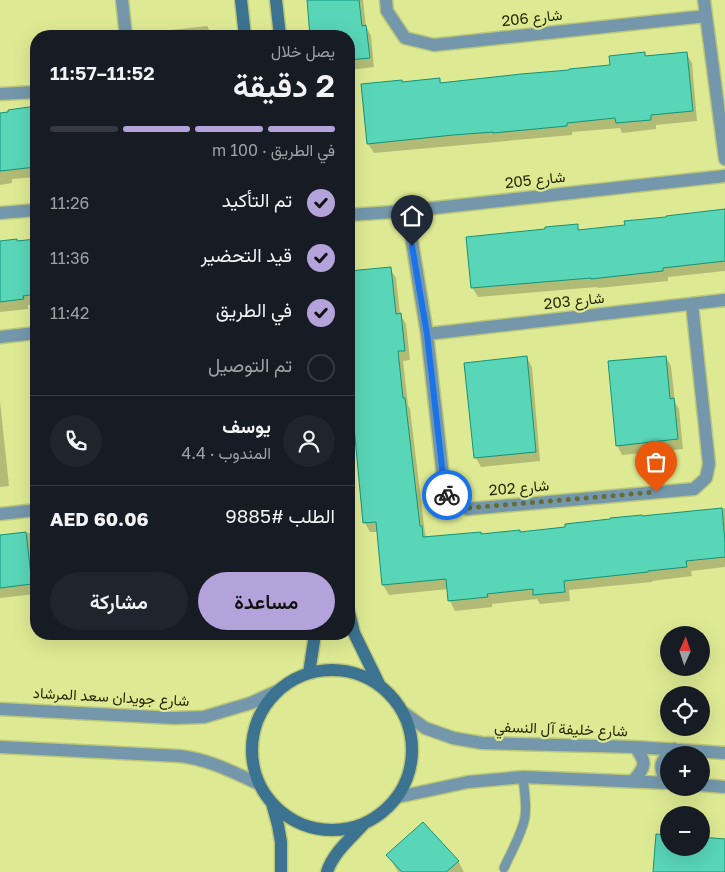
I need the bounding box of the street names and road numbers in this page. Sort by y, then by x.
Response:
street label: شارع 206 [501,5,564,32]
street label: شارع 205 [504,167,566,194]
street label: شارع 203 [543,288,606,315]
street label: شارع 202 [488,475,550,502]
street label: شارع جويدان سعد المرشاد [32,683,190,712]
street label: شارع خليفة آل النسفي [494,717,628,744]

